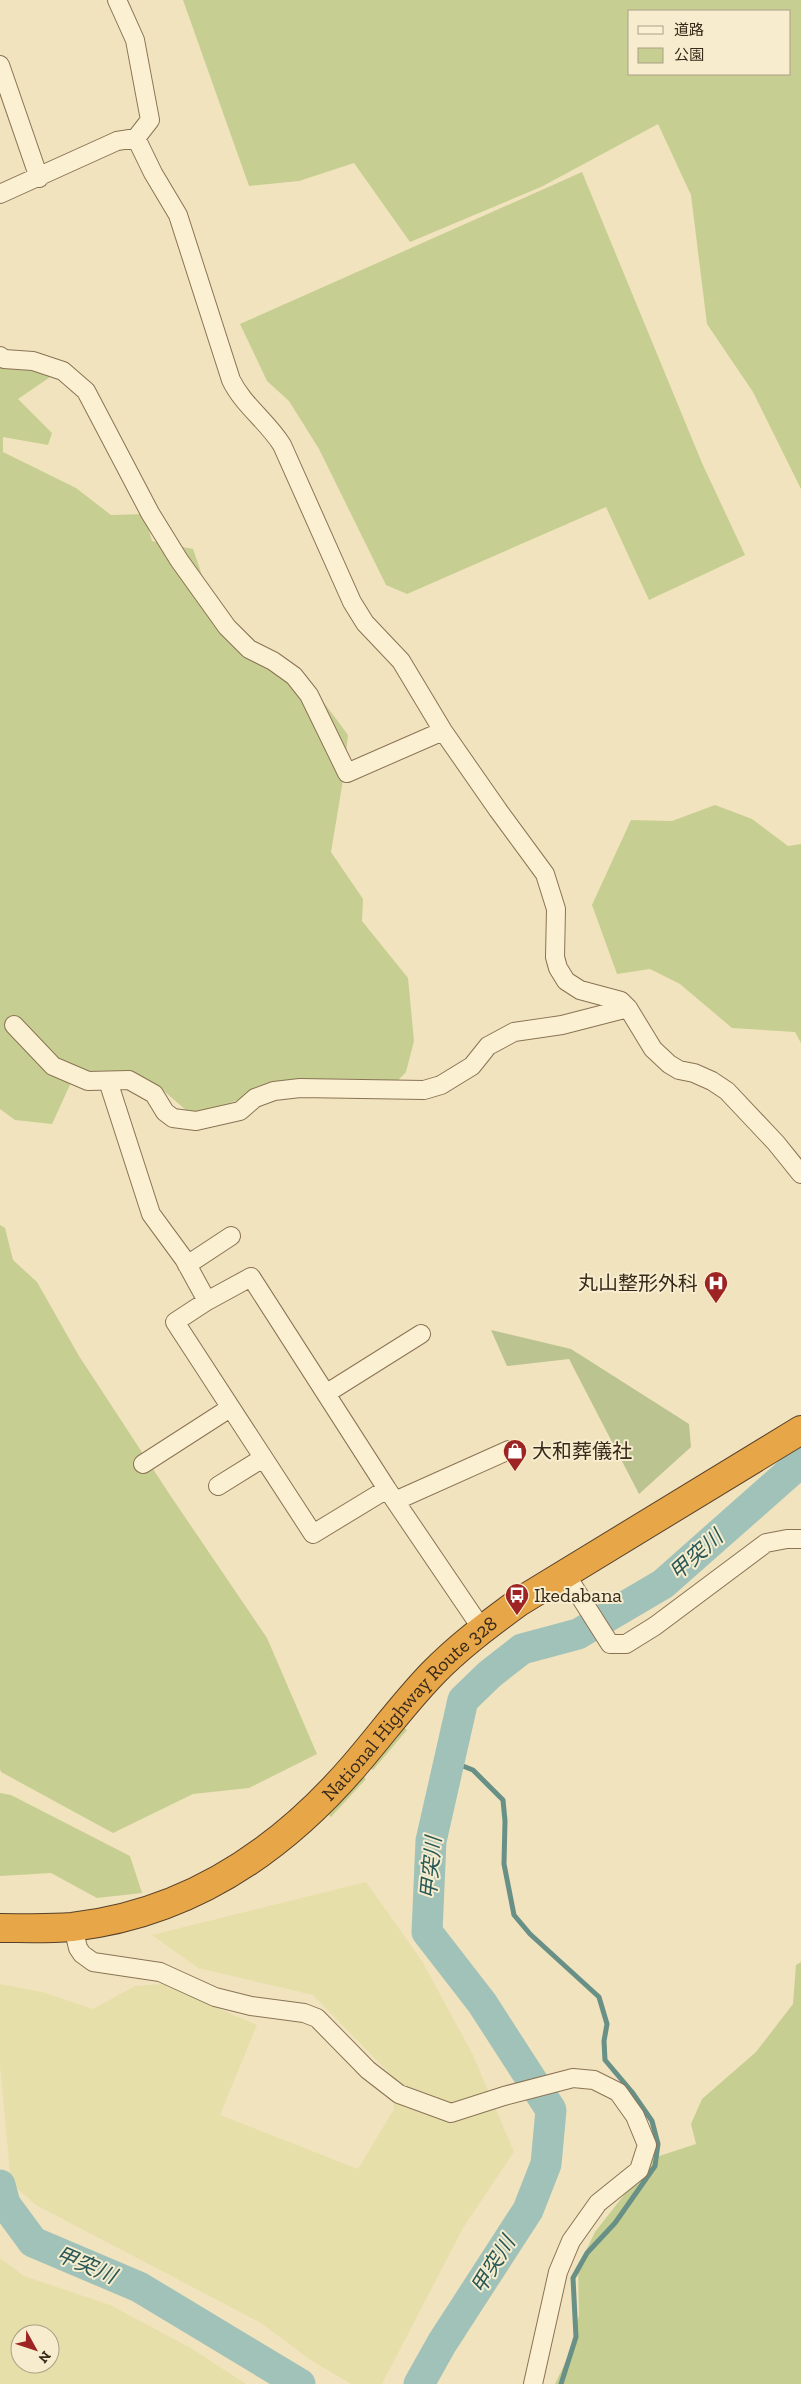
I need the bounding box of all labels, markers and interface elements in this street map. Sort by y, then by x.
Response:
legend [628,10,791,75]
text: 道路 [674,21,704,39]
text: 公園 [674,46,704,64]
hospital icon: 丸山整形外科 [703,1270,729,1304]
place label: 丸山整形外科 [578,1271,698,1295]
shop icon: 大和葬儀社 [502,1438,528,1472]
place label: 大和葬儀社 [532,1439,632,1463]
water label: 甲突川 [664,1523,729,1585]
bus stop icon: Ikedabana [504,1582,530,1616]
place label: Ikedabana [534,1583,622,1607]
street label: National Highway Route 328 [316,1611,502,1806]
water label: 甲突川 [415,1833,446,1900]
water label: 甲突川 [465,2230,521,2298]
water label: 甲突川 [52,2241,122,2289]
north arrow [10,2324,60,2374]
text: N [34,2347,55,2367]

